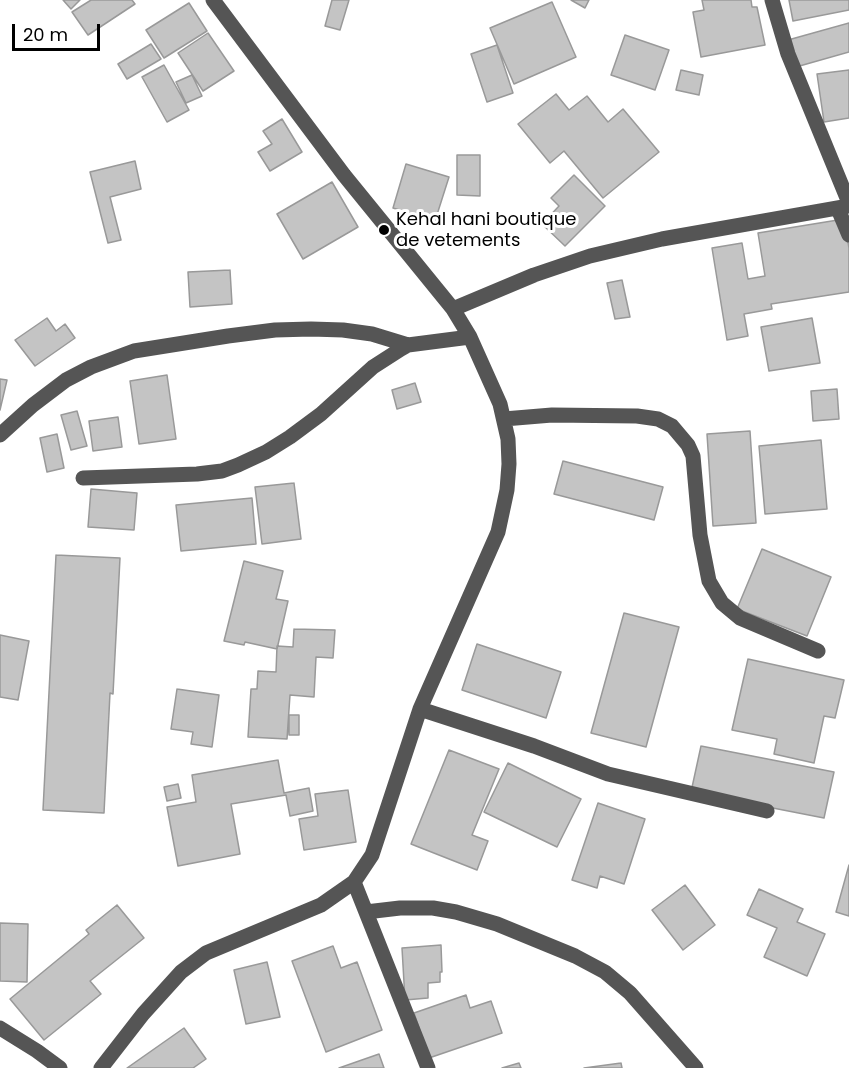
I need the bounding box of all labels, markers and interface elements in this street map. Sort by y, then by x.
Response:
scale bar [15,12,104,50]
text: 20 m [23,22,68,47]
place label: Kehal hani boutique de vetements [396,209,576,252]
marker: Kehal hani boutique de vetements [377,223,391,237]

